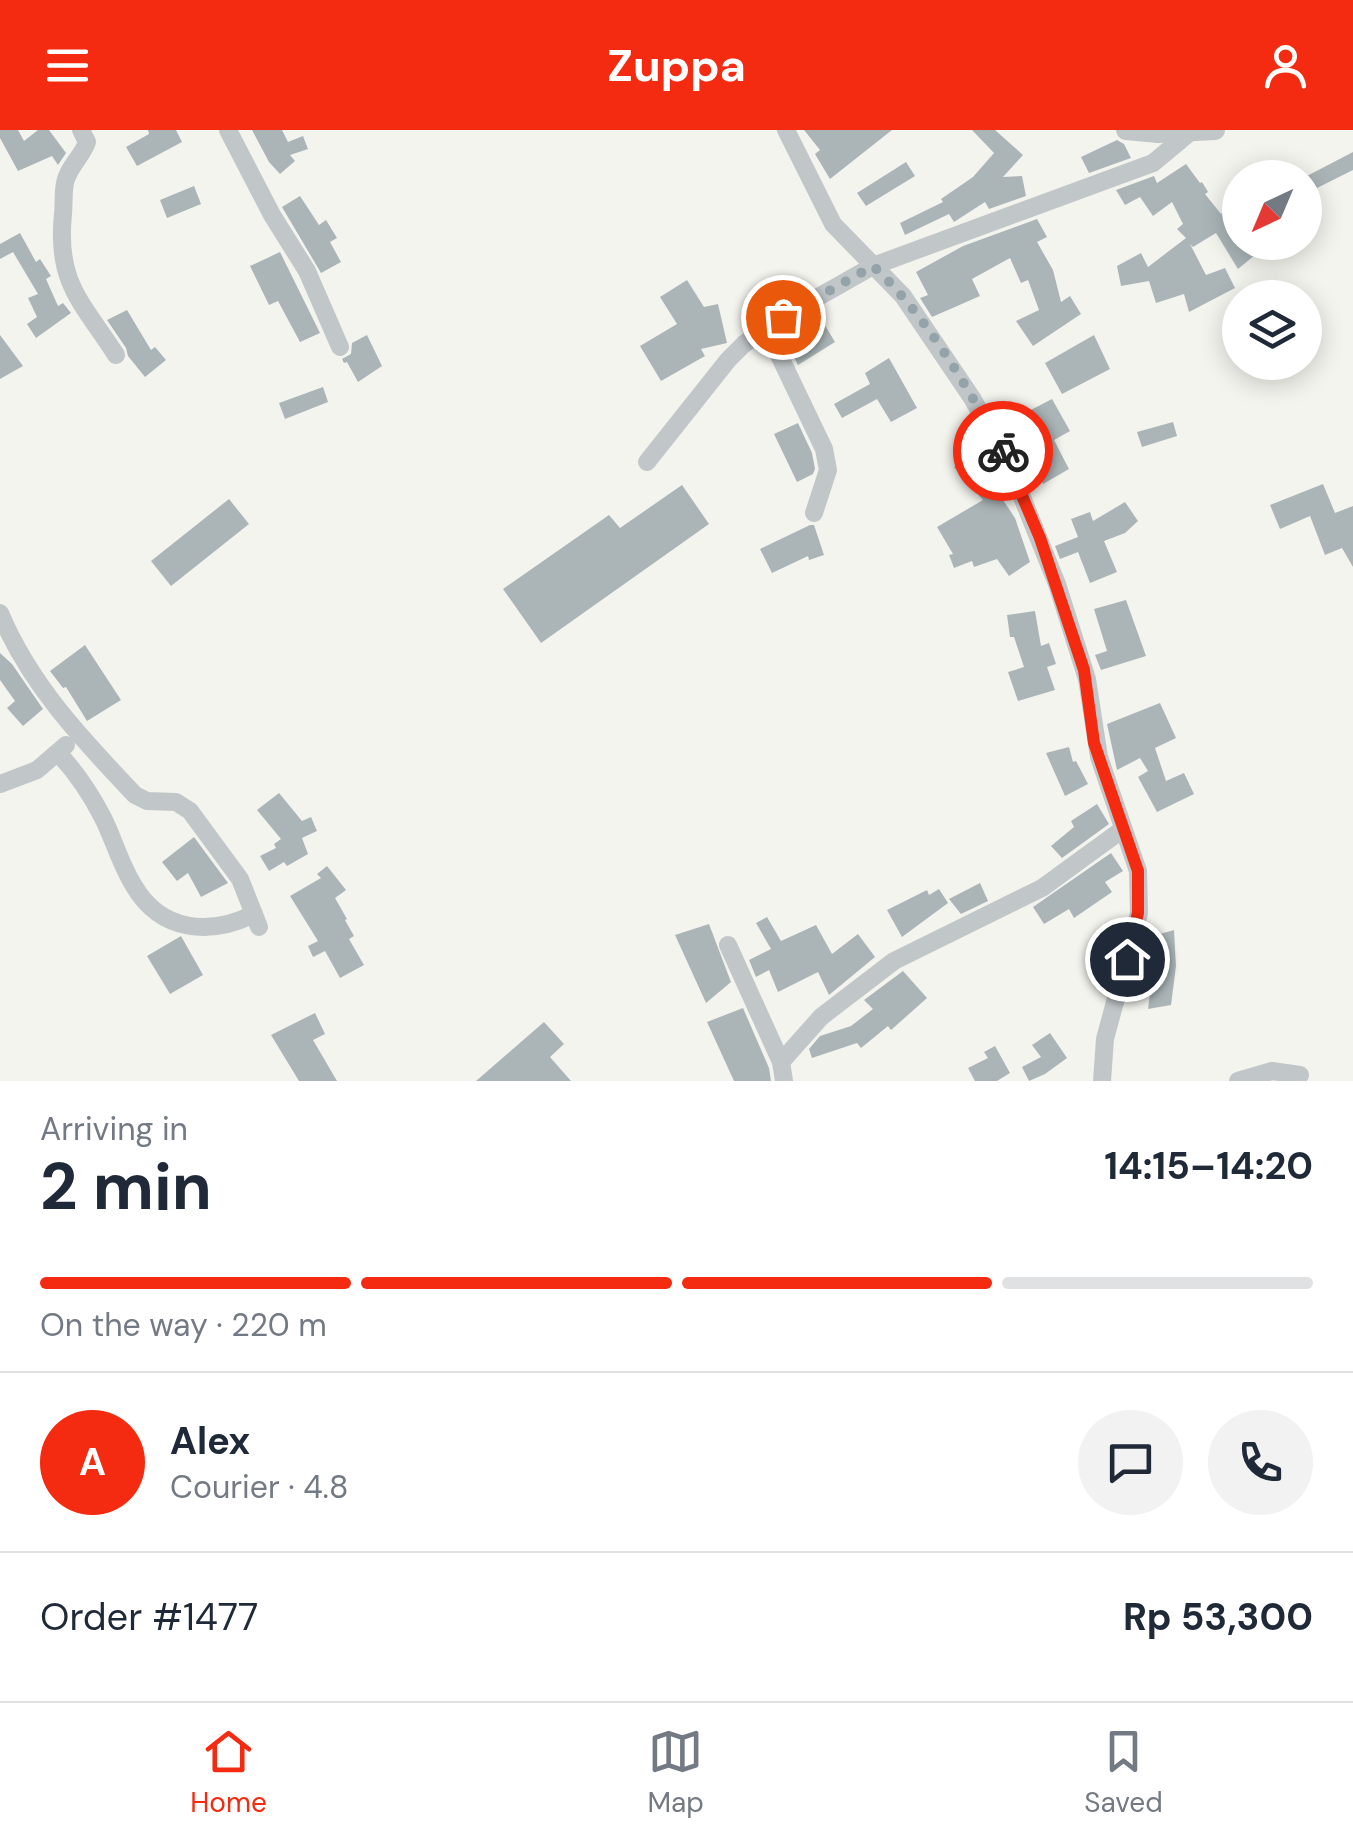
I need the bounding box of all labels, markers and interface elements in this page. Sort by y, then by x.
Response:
text: Zuppa [607,36,746,95]
icon: menu [40,38,95,93]
icon: person [1258,38,1313,93]
north arrow [1222,160,1322,260]
map controls [1222,160,1322,380]
pin [741,275,826,360]
button: layers [1222,280,1322,380]
icon: bag [756,290,811,345]
courier [953,401,1053,501]
icon: bike [976,424,1031,479]
pin [1085,917,1170,1002]
icon: home [1100,932,1155,987]
text: Arriving in [40,1108,188,1150]
text: 14:15–14:20 [1104,1141,1313,1191]
text: 2 min [40,1145,212,1229]
text: On the way · 220 m [40,1304,327,1346]
button: chat [1078,1410,1183,1515]
button: phone [1208,1410,1313,1515]
text: Alex [170,1416,250,1466]
text: A [79,1437,106,1487]
text: Courier · 4.8 [170,1466,348,1508]
text: Order #1477 [40,1592,258,1642]
text: Rp 53,300 [1123,1592,1313,1642]
tab: Home [190,1724,267,1821]
tab: Map [647,1724,704,1821]
tab: Saved [1084,1724,1163,1821]

